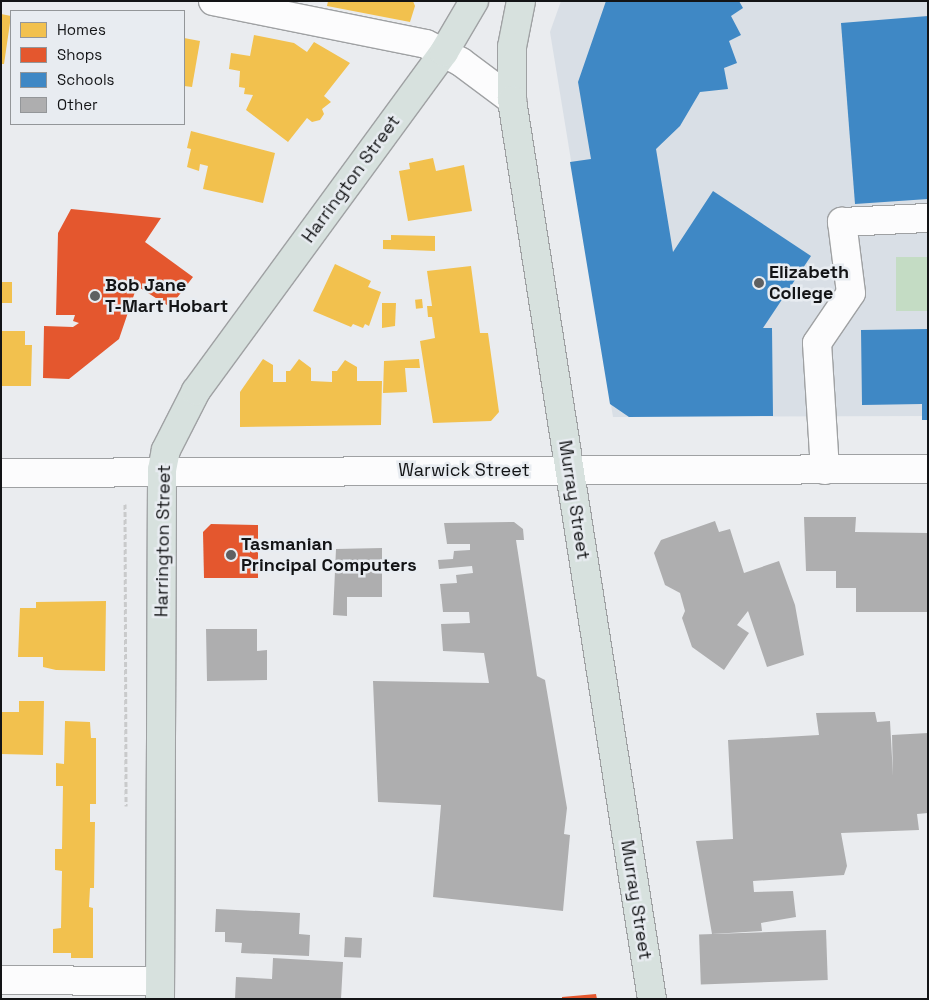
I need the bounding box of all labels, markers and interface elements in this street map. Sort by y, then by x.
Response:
legend [10,10,185,125]
text: Homes [57,20,106,39]
text: Shops [57,45,102,64]
text: Schools [57,70,114,89]
text: Other [57,95,98,114]
street label: Harrington Street [297,111,405,247]
place label: Elizabeth College [769,262,849,304]
place label: Bob Jane T-Mart Hobart [105,275,228,318]
marker: Elizabeth College [753,277,765,289]
marker: Bob Jane T-Mart Hobart [89,290,101,302]
street label: Murray Street [554,439,594,561]
street label: Warwick Street [398,459,530,481]
street label: Harrington Street [151,465,175,617]
place label: Tasmanian Principal Computers [241,534,417,576]
marker: Tasmanian Principal Computers [225,549,237,561]
street label: Murray Street [616,839,656,961]

